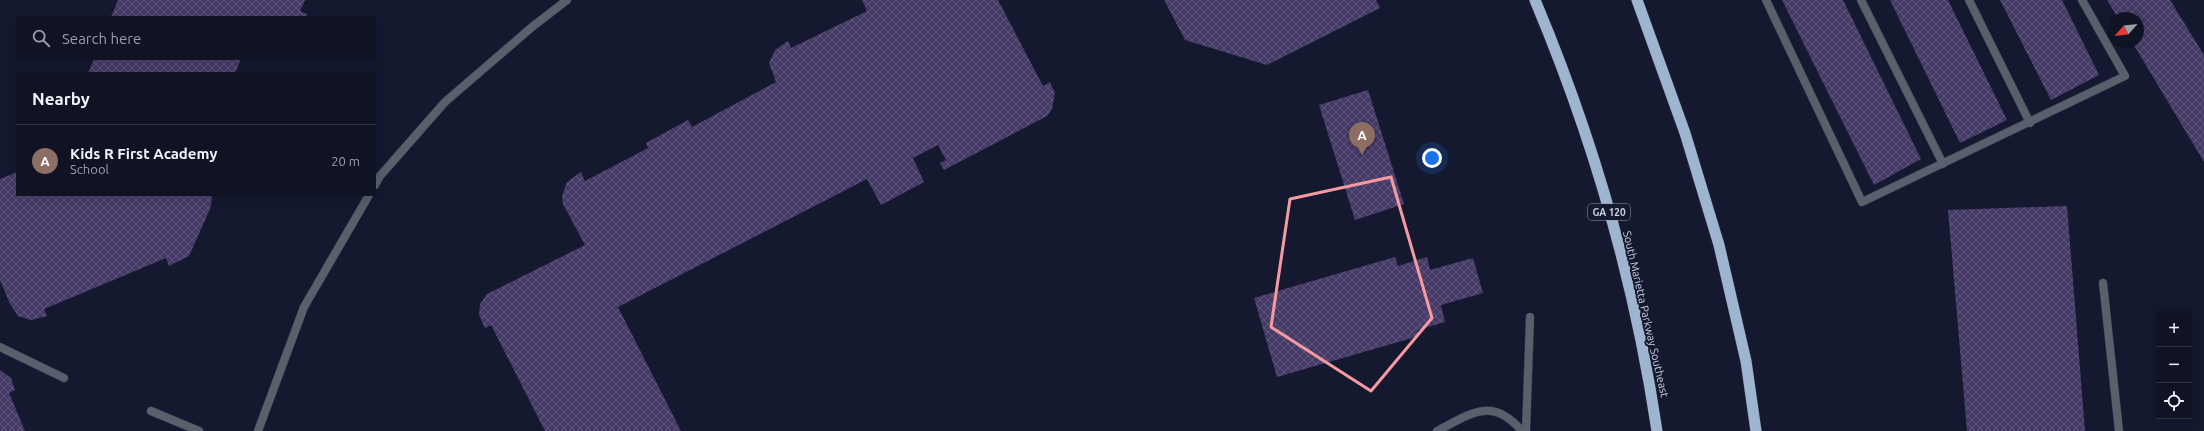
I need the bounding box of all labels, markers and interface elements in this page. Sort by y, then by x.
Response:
north arrow [2108,12,2144,48]
search box [16,16,376,60]
icon: search [30,27,52,49]
text: Search here [62,30,141,47]
text: Nearby [32,89,90,108]
pin: A [1349,122,1375,155]
text: Kids R First Academy [70,145,217,162]
your location [1422,148,1442,168]
text: A [40,154,50,168]
text: 20 m [331,154,360,168]
text: School [70,162,109,176]
road number: GA 120 [1588,204,1630,220]
street label: South Marietta Parkway Southeast [1621,230,1671,399]
map controls [2156,311,2192,419]
button: + [2156,311,2192,347]
button: − [2156,347,2192,383]
button: locate [2156,383,2192,419]

